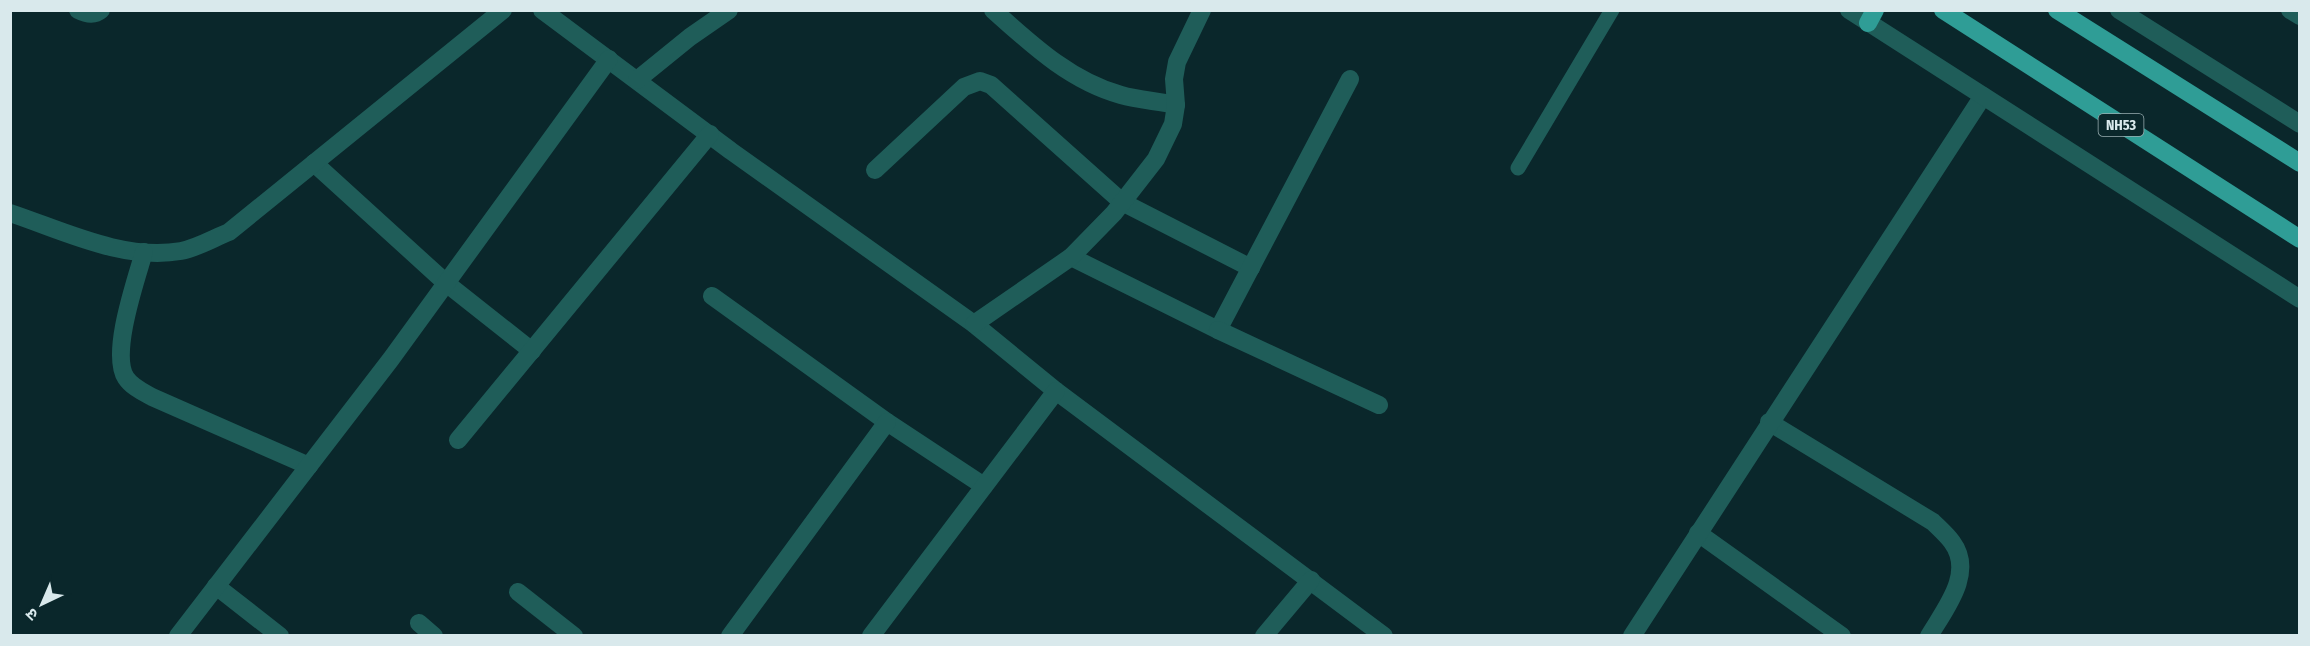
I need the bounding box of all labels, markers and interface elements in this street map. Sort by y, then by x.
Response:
road number: NH53 [2098,114,2144,136]
north arrow [12,574,72,634]
text: उ [22,604,42,625]

